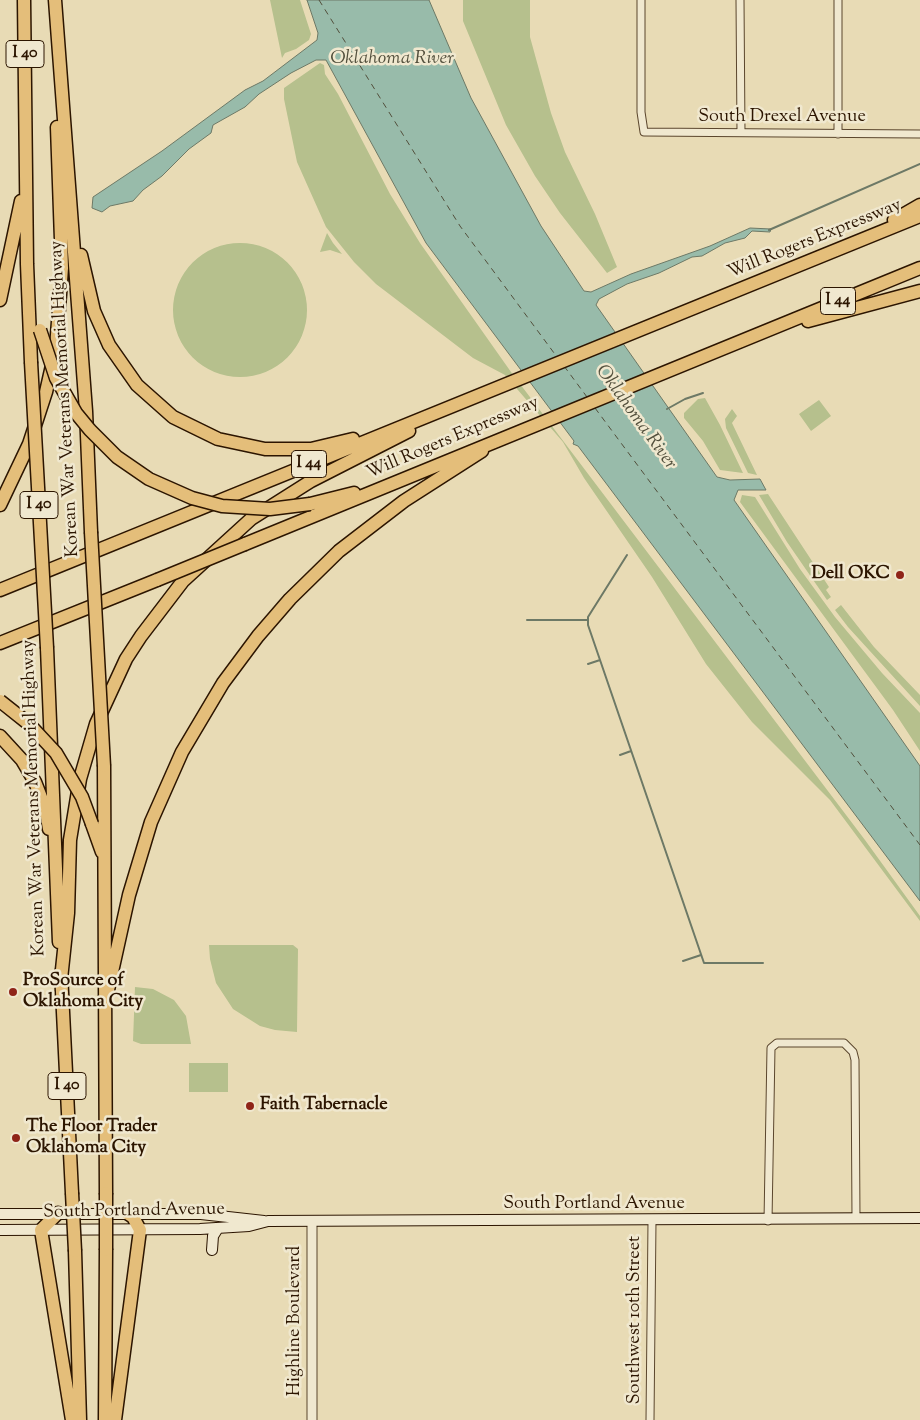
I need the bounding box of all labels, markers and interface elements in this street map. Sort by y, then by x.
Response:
road number: I 40 [6,41,44,68]
water label: Oklahoma River [330,49,454,71]
street label: South Drexel Avenue [698,107,866,129]
street label: Will Rogers Expressway [725,195,905,285]
street label: Korean War Veterans Memorial Highway [47,240,85,558]
road number: I 44 [820,288,856,314]
water label: Oklahoma River [589,361,681,475]
street label: Will Rogers Expressway [364,393,542,485]
road number: I 44 [292,450,326,478]
road number: I 40 [20,492,58,518]
place label: Dell OKC [811,564,890,586]
marker: Dell OKC [894,569,906,581]
street label: Korean War Veterans Memorial Highway [19,639,51,957]
place label: ProSource of Oklahoma City [23,971,143,1014]
marker: ProSource of Oklahoma City [7,986,19,998]
road number: I 40 [48,1072,86,1100]
place label: Faith Tabernacle [260,1095,388,1117]
marker: Faith Tabernacle [244,1100,256,1112]
place label: The Floor Trader Oklahoma City [26,1117,157,1160]
marker: The Floor Trader Oklahoma City [10,1132,22,1144]
street label: South Portland Avenue [503,1194,685,1216]
street label: South Portland Avenue [43,1200,225,1224]
street label: Southwest 10th Street [625,1236,647,1404]
street label: Highline Boulevard [285,1246,307,1396]

